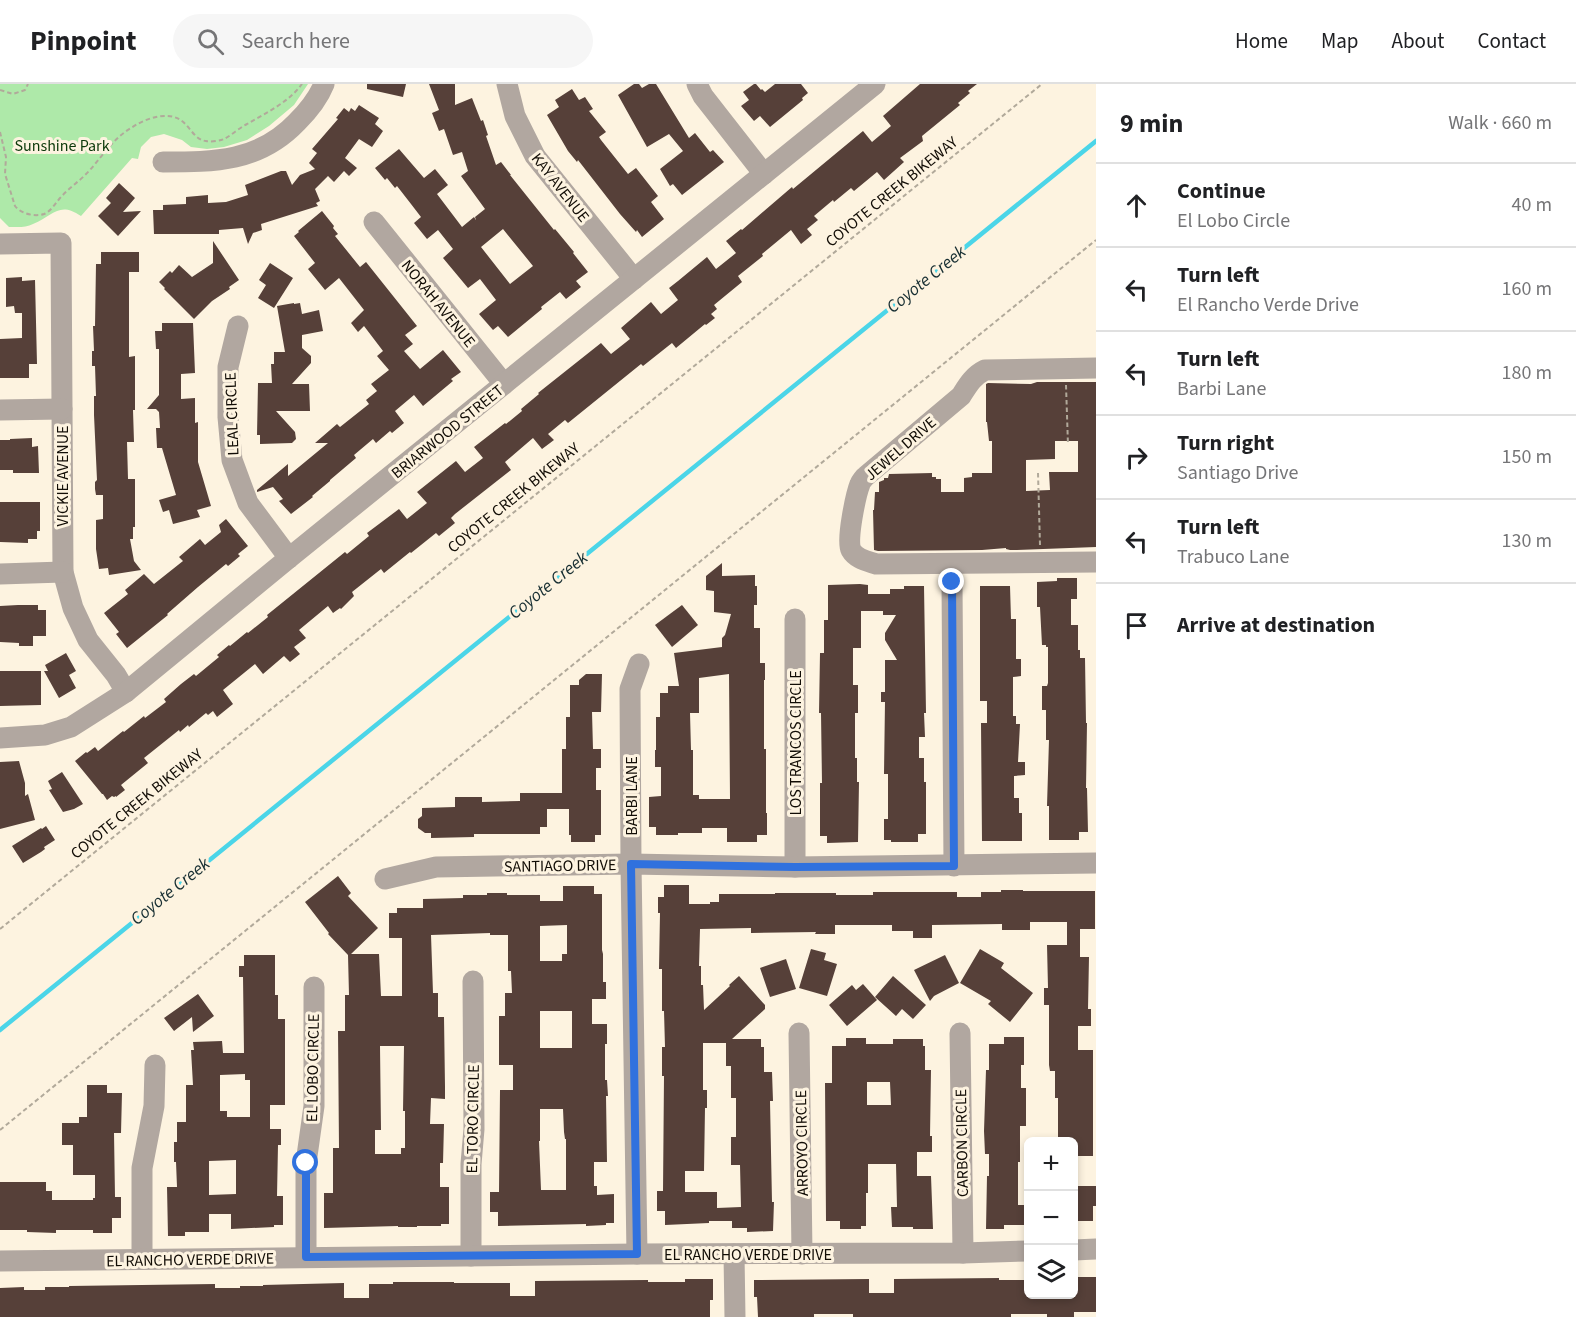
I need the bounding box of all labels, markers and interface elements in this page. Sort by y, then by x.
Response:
search box [173,14,593,68]
text: Pinpoint [30,21,137,61]
icon: search [194,25,227,58]
text: Search here [242,25,350,57]
text: Home [1235,26,1288,56]
text: Map [1321,26,1359,56]
text: About [1392,26,1444,56]
text: Contact [1477,26,1546,56]
text: 9 min [1120,105,1183,142]
text: Walk · 660 m [1448,109,1552,137]
street label: COYOTE CREEK BIKEWAY [821,131,963,252]
park label: Sunshine Park [14,135,110,157]
street label: KAY AVENUE [526,148,594,227]
text: Continue [1177,175,1266,207]
icon: ahead [1120,189,1153,222]
text: 40 m [1512,191,1552,219]
text: El Lobo Circle [1177,207,1290,235]
water label: Coyote Creek [881,239,972,319]
street label: NORAH AVENUE [396,255,480,352]
text: Turn left [1177,259,1259,291]
icon: left [1120,273,1153,306]
text: 160 m [1502,275,1552,303]
text: El Rancho Verde Drive [1177,291,1359,319]
text: Turn left [1177,343,1259,375]
icon: left [1120,357,1153,390]
text: 180 m [1502,359,1552,387]
street label: LEAL CIRCLE [220,372,244,456]
text: Barbi Lane [1177,375,1266,403]
street label: BRIARWOOD STREET [387,379,509,484]
street label: JEWEL DRIVE [860,412,941,486]
street label: VICKIE AVENUE [52,426,74,526]
text: Turn right [1177,427,1274,459]
street label: COYOTE CREEK BIKEWAY [443,437,585,558]
icon: right [1120,441,1153,474]
text: 150 m [1502,443,1552,471]
text: Santiago Drive [1177,459,1298,487]
text: Turn left [1177,511,1259,543]
icon: left [1120,525,1153,558]
text: 130 m [1502,527,1552,555]
text: Trabuco Lane [1177,543,1289,571]
water label: Coyote Creek [503,545,594,625]
route end [938,568,964,594]
icon: arrive [1120,609,1153,642]
text: Arrive at destination [1177,609,1375,641]
street label: LOS TRANCOS CIRCLE [785,670,807,816]
street label: COYOTE CREEK BIKEWAY [66,743,208,864]
street label: BARBI LANE [621,756,643,836]
water label: Coyote Creek [125,851,216,931]
street label: SANTIAGO DRIVE [504,854,616,878]
street label: EL LOBO CIRCLE [301,1014,325,1122]
street label: EL TORO CIRCLE [461,1064,485,1174]
street label: CARBON CIRCLE [950,1089,974,1197]
street label: ARROYO CIRCLE [790,1090,814,1196]
map controls [1024,1137,1078,1299]
button: + [1024,1137,1078,1191]
route start [292,1149,318,1175]
button: − [1024,1191,1078,1245]
street label: EL RANCHO VERDE DRIVE [664,1244,832,1266]
button: layers [1024,1245,1078,1299]
street label: EL RANCHO VERDE DRIVE [106,1248,274,1272]

